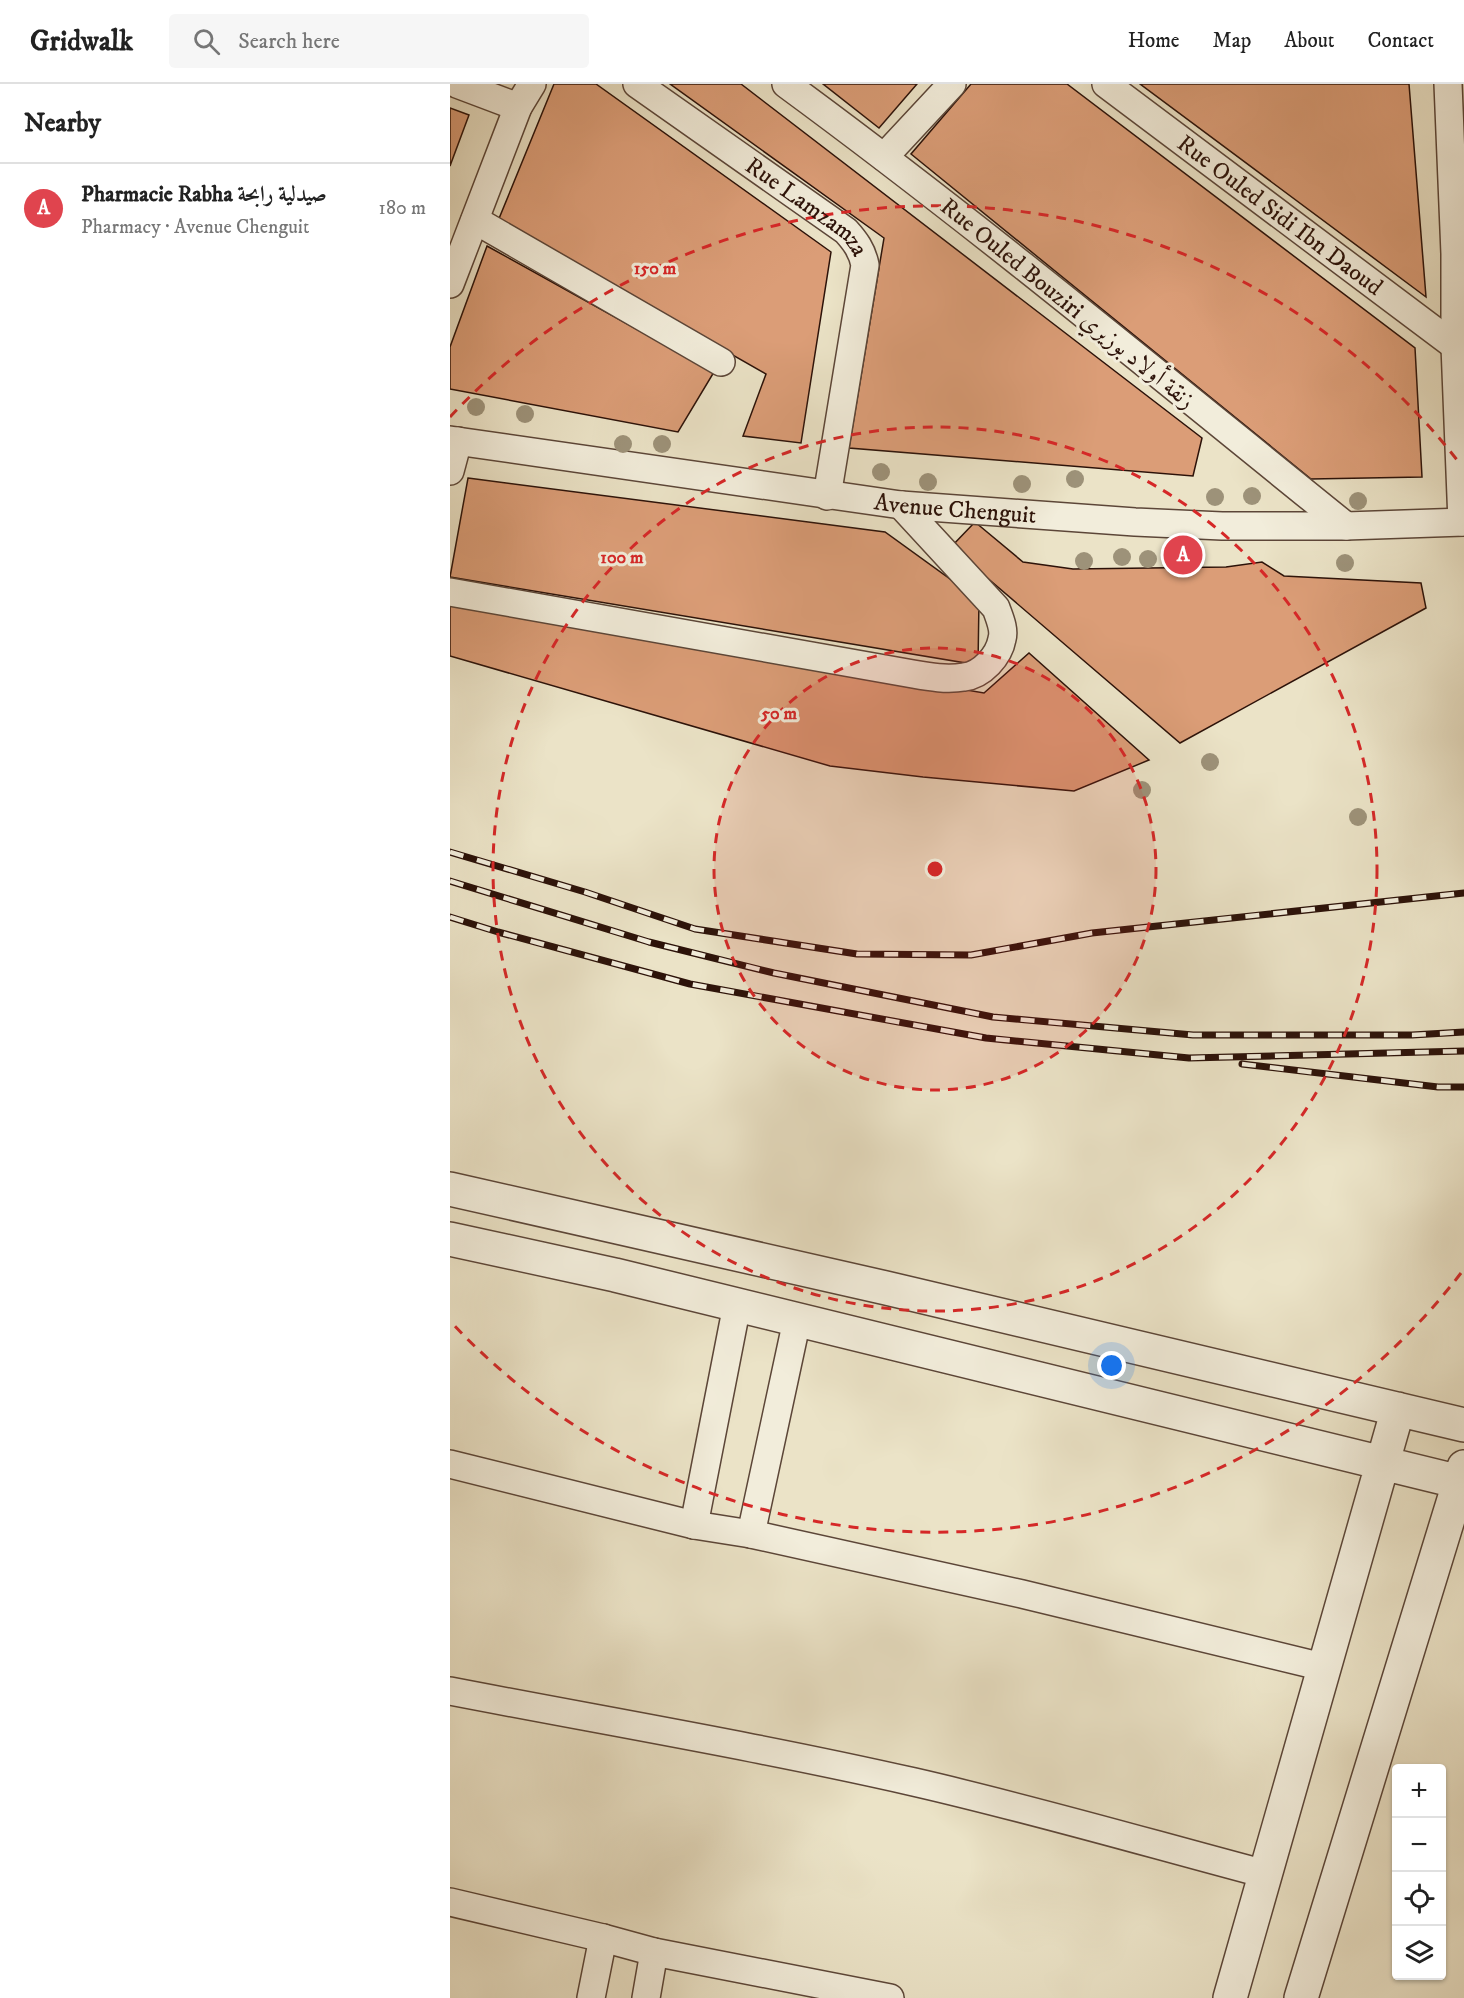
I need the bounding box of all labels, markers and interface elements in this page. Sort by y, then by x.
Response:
search box [169,14,589,68]
text: Gridwalk [30,24,133,59]
icon: search [190,25,223,58]
text: Search here [238,28,340,55]
text: Home [1128,28,1180,54]
text: Map [1213,28,1251,54]
text: About [1284,28,1335,54]
text: Contact [1368,28,1434,54]
text: Nearby [24,107,101,140]
street label: Rue Ouled Sidi Ibn Daoud [1171,129,1389,303]
street label: Rue Lamzamza [739,151,875,262]
text: Pharmacie Rabha صيدلية رابحة [81,181,327,208]
street label: Rue Ouled Bouziri زنقة أولاد بوزيري [932,189,1203,418]
text: A [37,196,50,221]
text: 180 m [379,196,426,221]
text: Pharmacy · Avenue Chenguit [81,215,309,240]
text: 150 m [634,258,677,280]
street label: Avenue Chenguit [872,487,1038,531]
pin: A [1164,532,1202,578]
text: 100 m [600,547,644,569]
text: 50 m [760,703,797,725]
centre of rings [925,859,945,879]
your location [1097,1351,1126,1380]
map controls [1392,1764,1446,1980]
button: + [1392,1764,1446,1818]
button: − [1392,1818,1446,1872]
button: locate [1392,1872,1446,1926]
button: layers [1392,1926,1446,1980]

